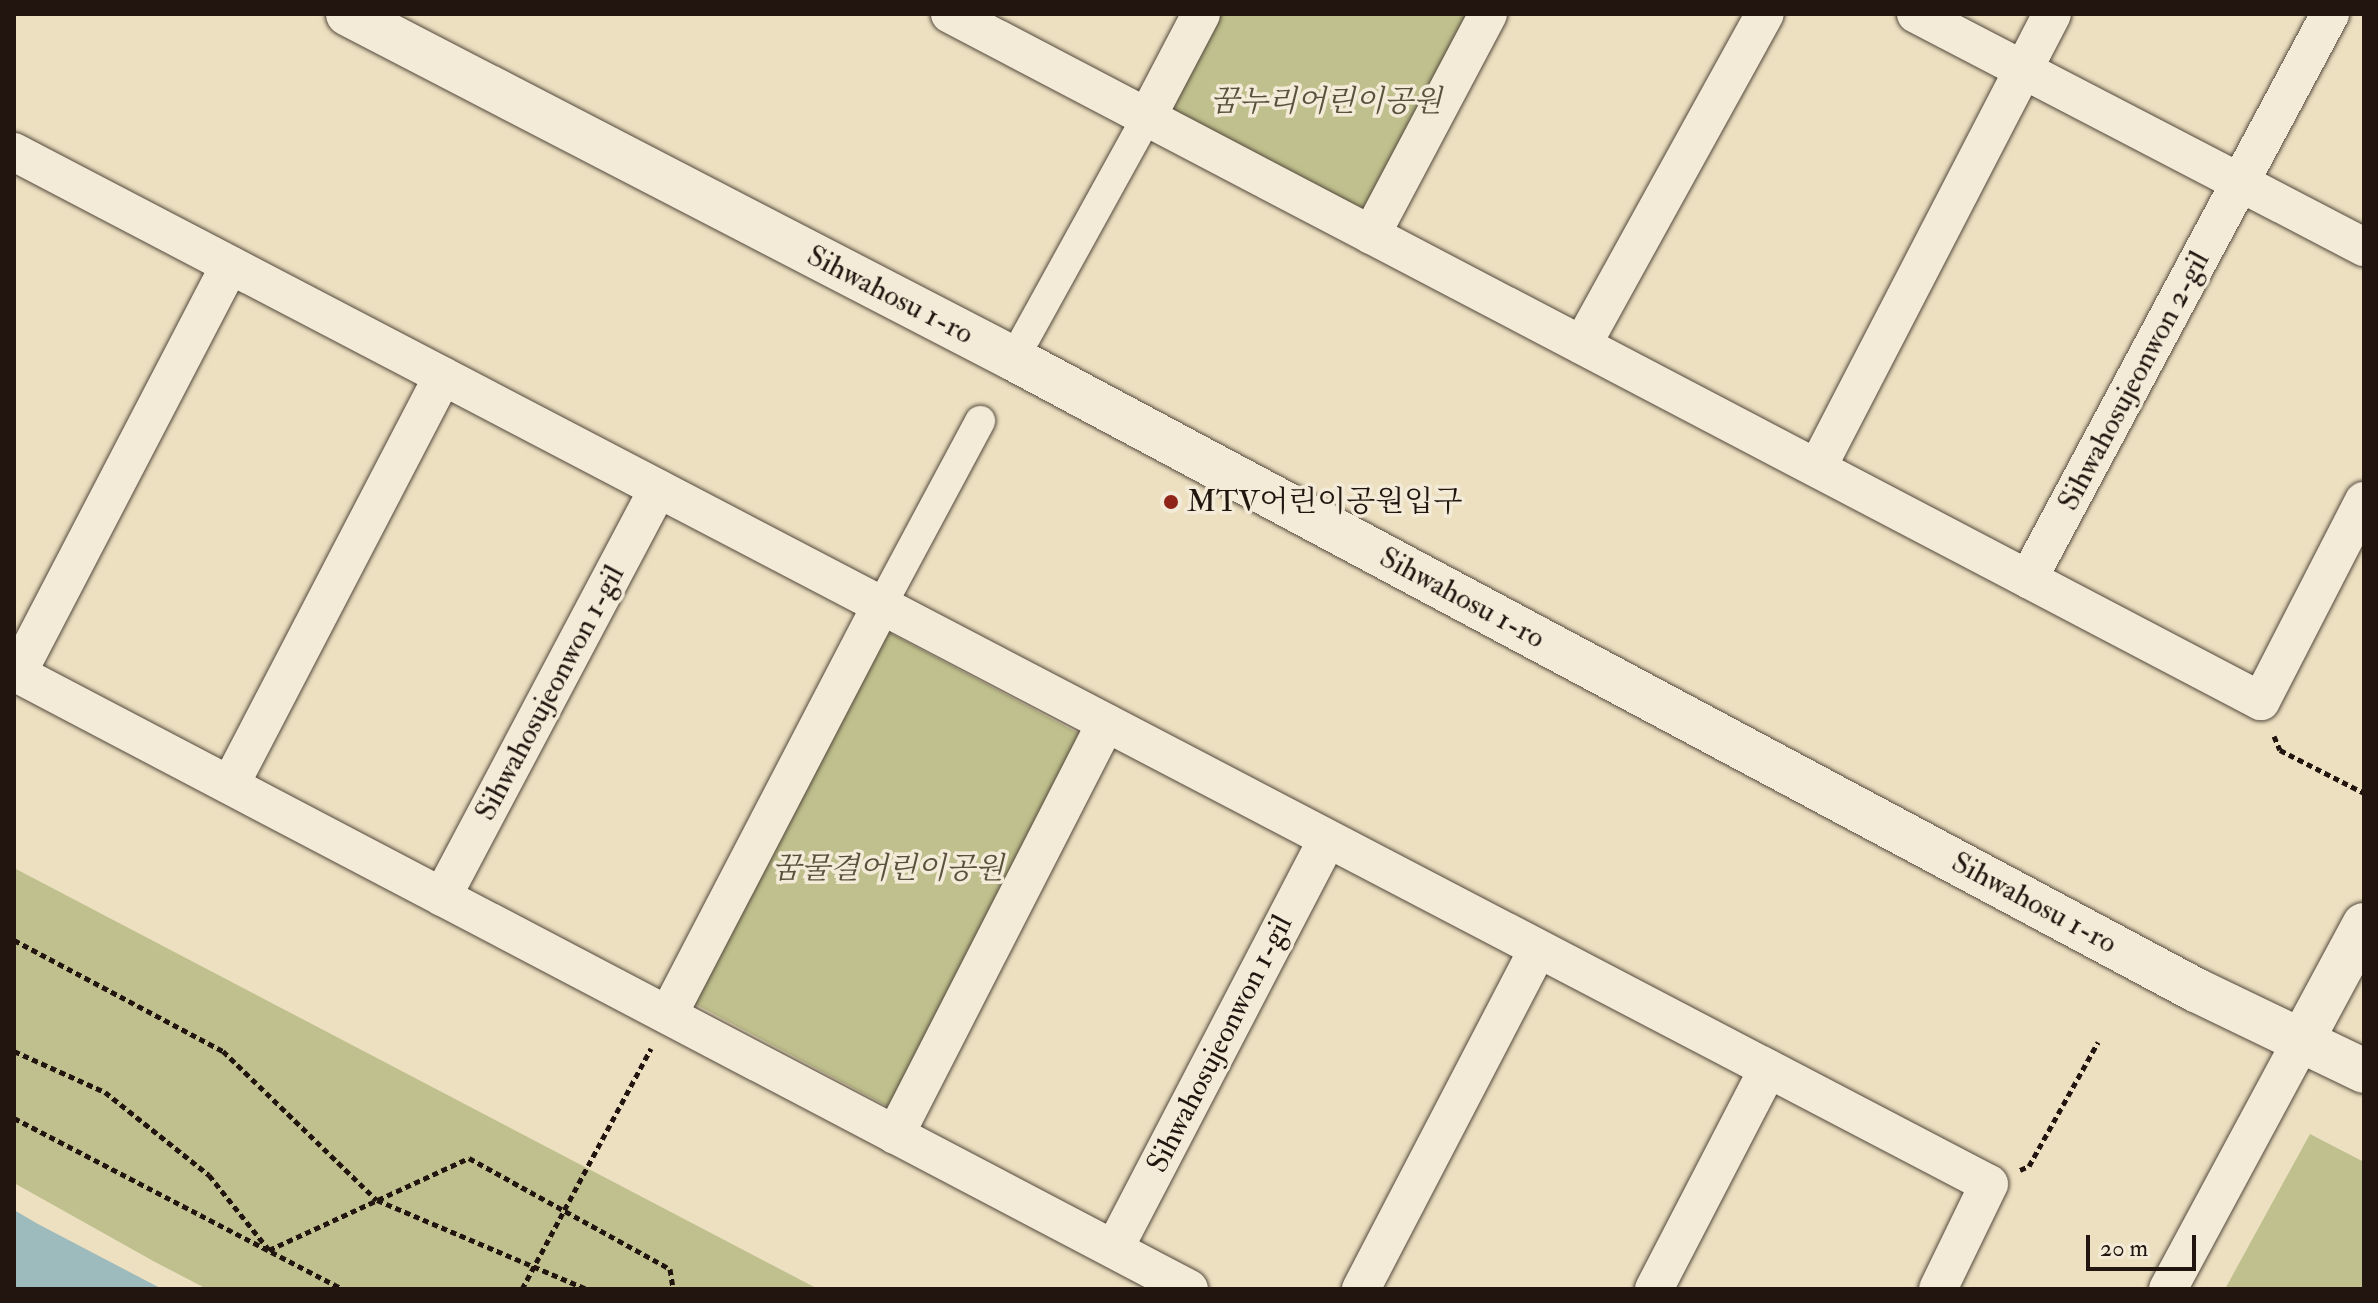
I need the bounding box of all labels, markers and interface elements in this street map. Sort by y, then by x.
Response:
park label: 꿈누리어린이공원 [1210,84,1442,120]
street label: Sihwahosu 1-ro [801,238,979,352]
street label: Sihwahosujeonwon 2-gil [2050,245,2218,517]
place label: MTV어린이공원입구 [1187,484,1462,520]
marker: MTV어린이공원입구 [1162,493,1180,511]
street label: Sihwahosu 1-ro [1373,539,1551,657]
street label: Sihwahosujeonwon 1-gil [467,559,633,827]
street label: Sihwahosu 1-ro [1945,844,2123,962]
park label: 꿈물결어린이공원 [772,851,1004,887]
street label: Sihwahosujeonwon 1-gil [1139,909,1301,1179]
scale bar [2090,1219,2200,1269]
text: 20 m [2100,1233,2148,1264]

